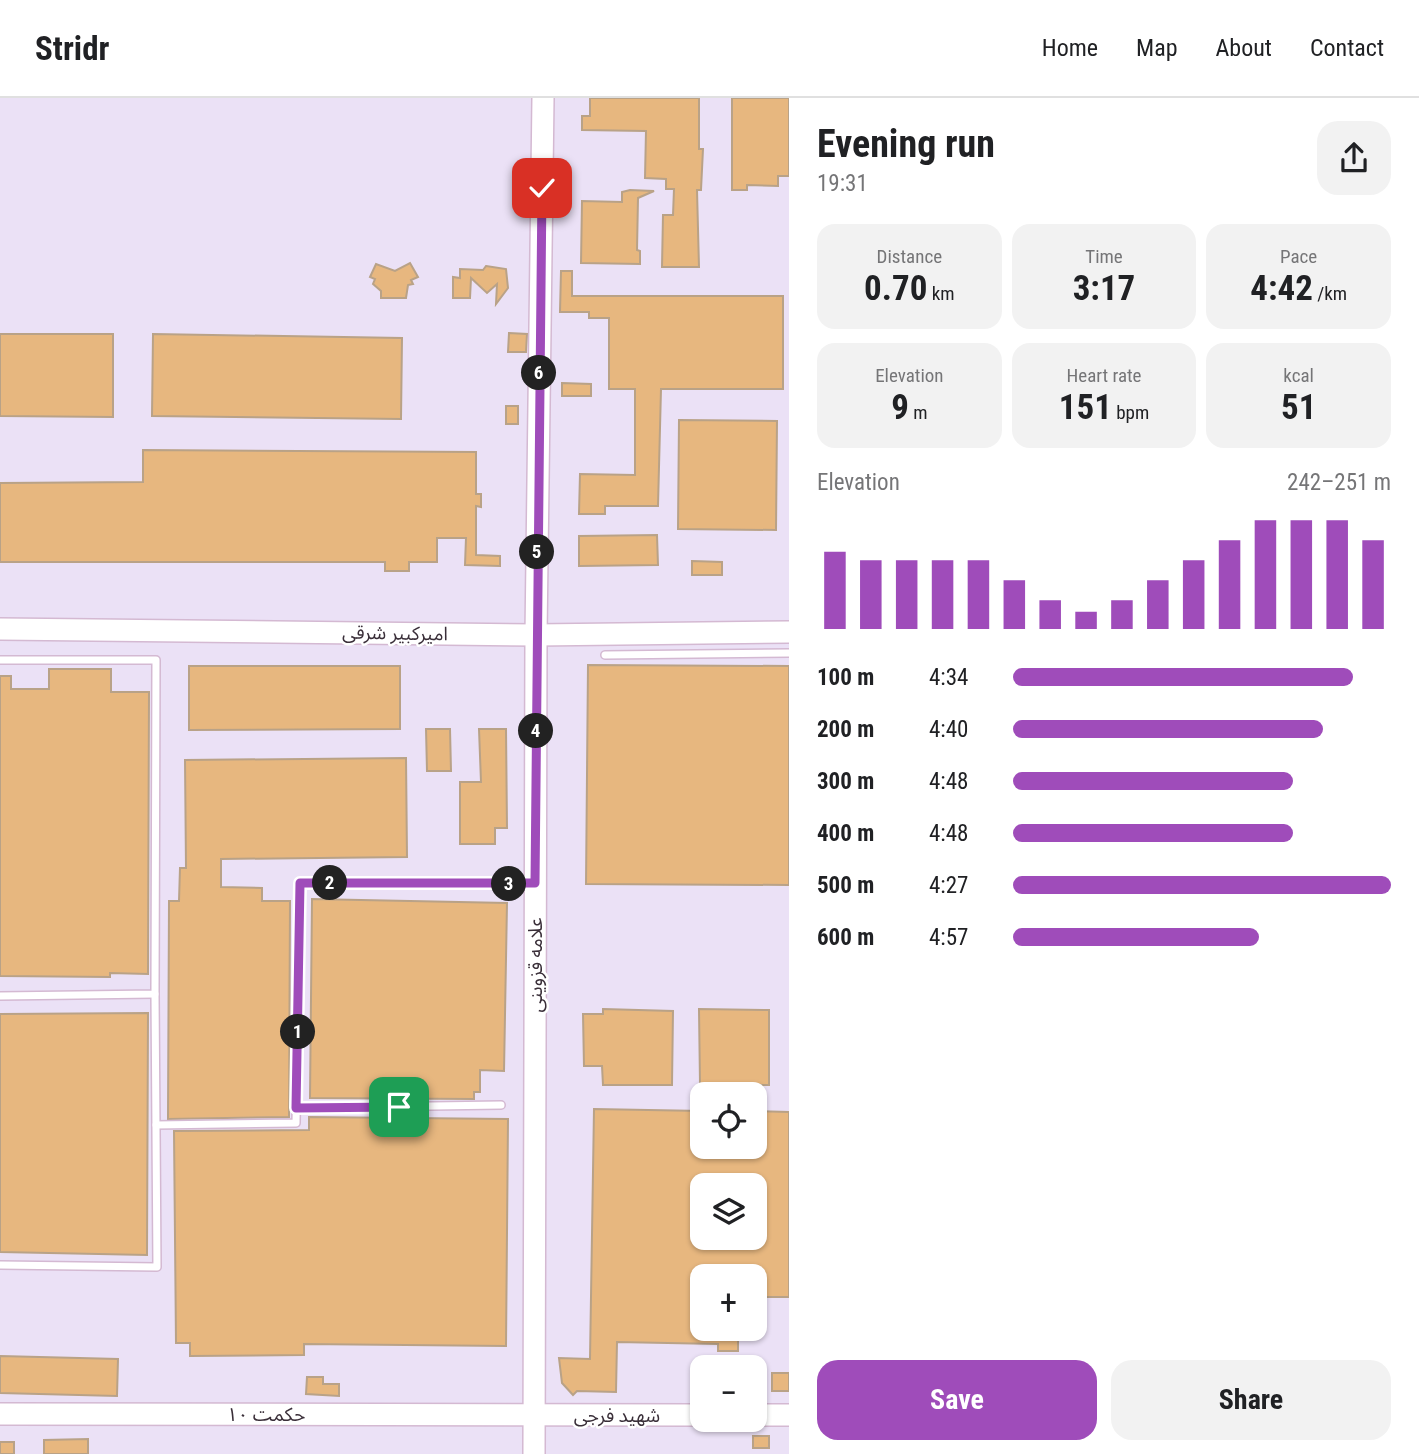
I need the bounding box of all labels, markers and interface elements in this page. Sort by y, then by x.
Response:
text: Stridr [35,29,109,68]
text: Home [1042,34,1098,62]
text: Map [1136,34,1178,62]
text: About [1216,34,1272,62]
text: Contact [1310,34,1384,62]
button: share [1317,121,1391,195]
text: Evening run [817,122,995,166]
pin [512,158,572,218]
icon: check [523,169,561,207]
text: 19:31 [817,170,868,197]
text: Distance [877,245,942,268]
text: Time [1085,245,1123,268]
text: Pace [1280,245,1317,268]
text: 0.70 [864,268,927,309]
text: 3:17 [1073,268,1135,309]
text: 4:42 [1250,268,1313,309]
text: km [927,282,955,305]
text: /km [1313,282,1347,305]
pin: 6 [522,356,556,390]
text: 6 [534,361,543,384]
text: Elevation [875,364,944,387]
text: Heart rate [1066,364,1142,387]
text: kcal [1283,364,1314,387]
text: 9 [891,387,909,428]
text: 151 [1059,387,1112,428]
text: 51 [1281,387,1316,428]
text: m [909,401,928,424]
text: bpm [1112,401,1149,424]
text: Elevation [817,469,900,496]
text: 242–251 m [1287,469,1391,496]
pin: 5 [520,534,554,570]
text: 5 [532,540,541,563]
street label: امیرکبیر شرقی [342,621,448,645]
text: 100 m [817,664,874,691]
text: 4:34 [929,664,968,691]
pin: 4 [518,714,554,748]
text: 200 m [817,716,874,743]
text: 4:40 [929,716,968,743]
text: 4 [531,719,540,742]
text: 300 m [817,768,874,795]
text: 4:48 [929,768,968,795]
text: 400 m [817,820,874,847]
text: 4:48 [929,820,968,847]
pin: 2 [312,866,348,900]
pin: 3 [491,866,526,902]
text: 2 [325,871,334,894]
text: 3 [504,872,513,895]
text: 500 m [817,872,874,899]
text: 4:27 [929,872,968,899]
street label: علامه قزوینی [524,917,547,1013]
text: 600 m [817,924,874,951]
text: 4:57 [929,924,968,951]
pin: 1 [280,1014,316,1049]
text: 1 [293,1020,302,1043]
pin [369,1077,429,1137]
map controls [690,1082,767,1432]
button: locate [690,1082,767,1159]
icon: arrive [380,1088,418,1126]
button: layers [690,1173,767,1250]
button: + [690,1264,767,1341]
button: − [690,1355,767,1432]
button: Save [817,1360,1097,1440]
button: Share [1111,1360,1391,1440]
street label: حکمت ۱۰ [227,1403,305,1426]
street label: شهید فرجی [574,1404,660,1427]

